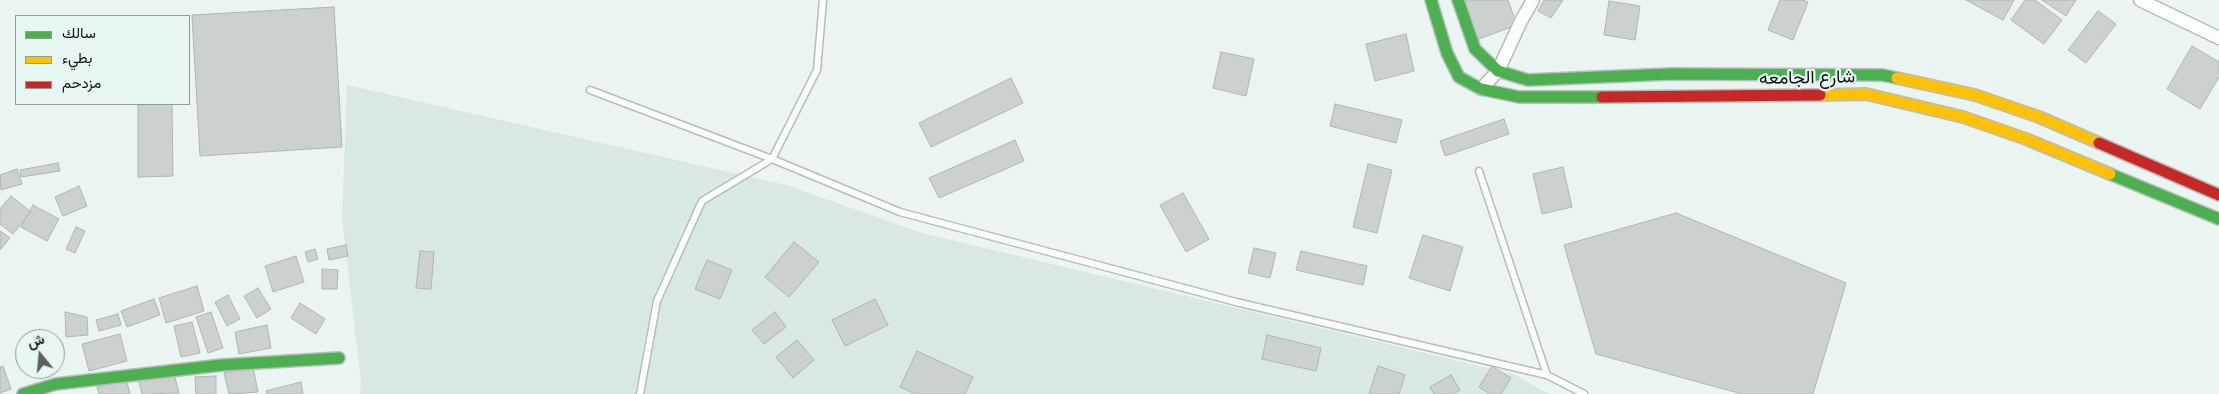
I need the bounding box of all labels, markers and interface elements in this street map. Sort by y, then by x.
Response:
legend [15,15,190,105]
text: سالك [62,23,96,42]
text: بطيء [62,48,92,67]
street label: شارع الجامعه [1759,66,1855,90]
text: مزدحم [62,73,101,92]
north arrow [15,329,65,379]
text: ش [25,330,47,352]

